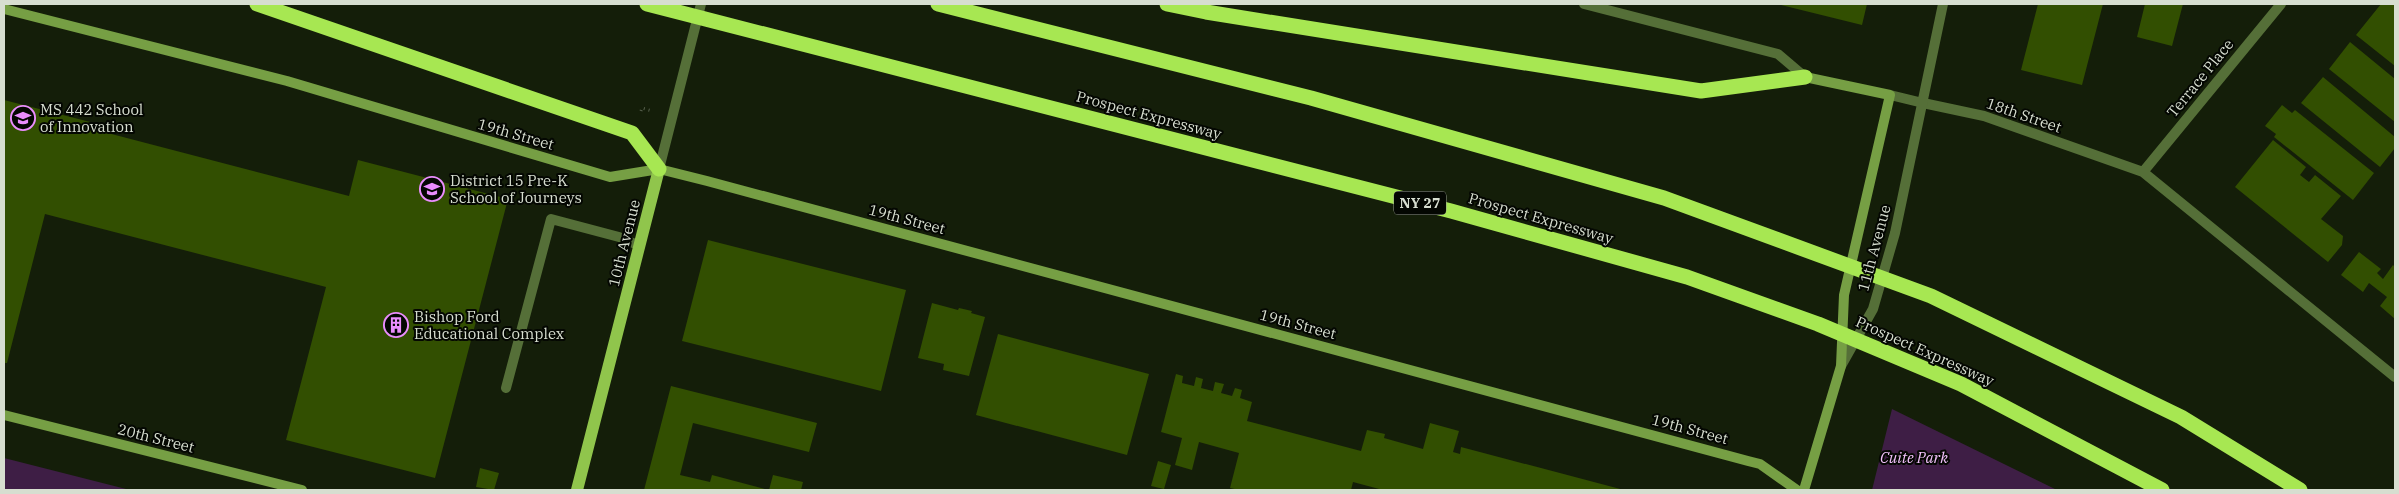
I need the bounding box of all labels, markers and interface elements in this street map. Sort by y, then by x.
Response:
street label: Terrace Place [2163,35,2237,121]
street label: Prospect Expressway [1074,86,1224,144]
street label: 18th Street [1984,93,2064,137]
place label: MS 442 School of Innovation [40,100,143,136]
school or university icon: MS 442 School of Innovation [10,105,36,131]
street label: 19th Street [476,114,556,154]
place label: District 15 Pre-K School of Journeys [450,171,582,207]
school or university icon: District 15 Pre-K School of Journeys [419,176,445,202]
street label: Prospect Expressway [1467,188,1615,248]
road number: NY 27 [1394,192,1446,214]
street label: 10th Avenue [604,198,644,288]
street label: 19th Street [867,200,947,238]
street label: 11th Avenue [1853,203,1895,293]
street label: 19th Street [1258,305,1338,343]
place label: Bishop Ford Educational Complex [414,307,564,343]
building icon: Bishop Ford Educational Complex [383,312,409,338]
street label: Prospect Expressway [1853,312,1997,390]
street label: 19th Street [1650,410,1730,448]
street label: 20th Street [116,419,196,457]
park label: Cuite Park [1880,448,1948,467]

